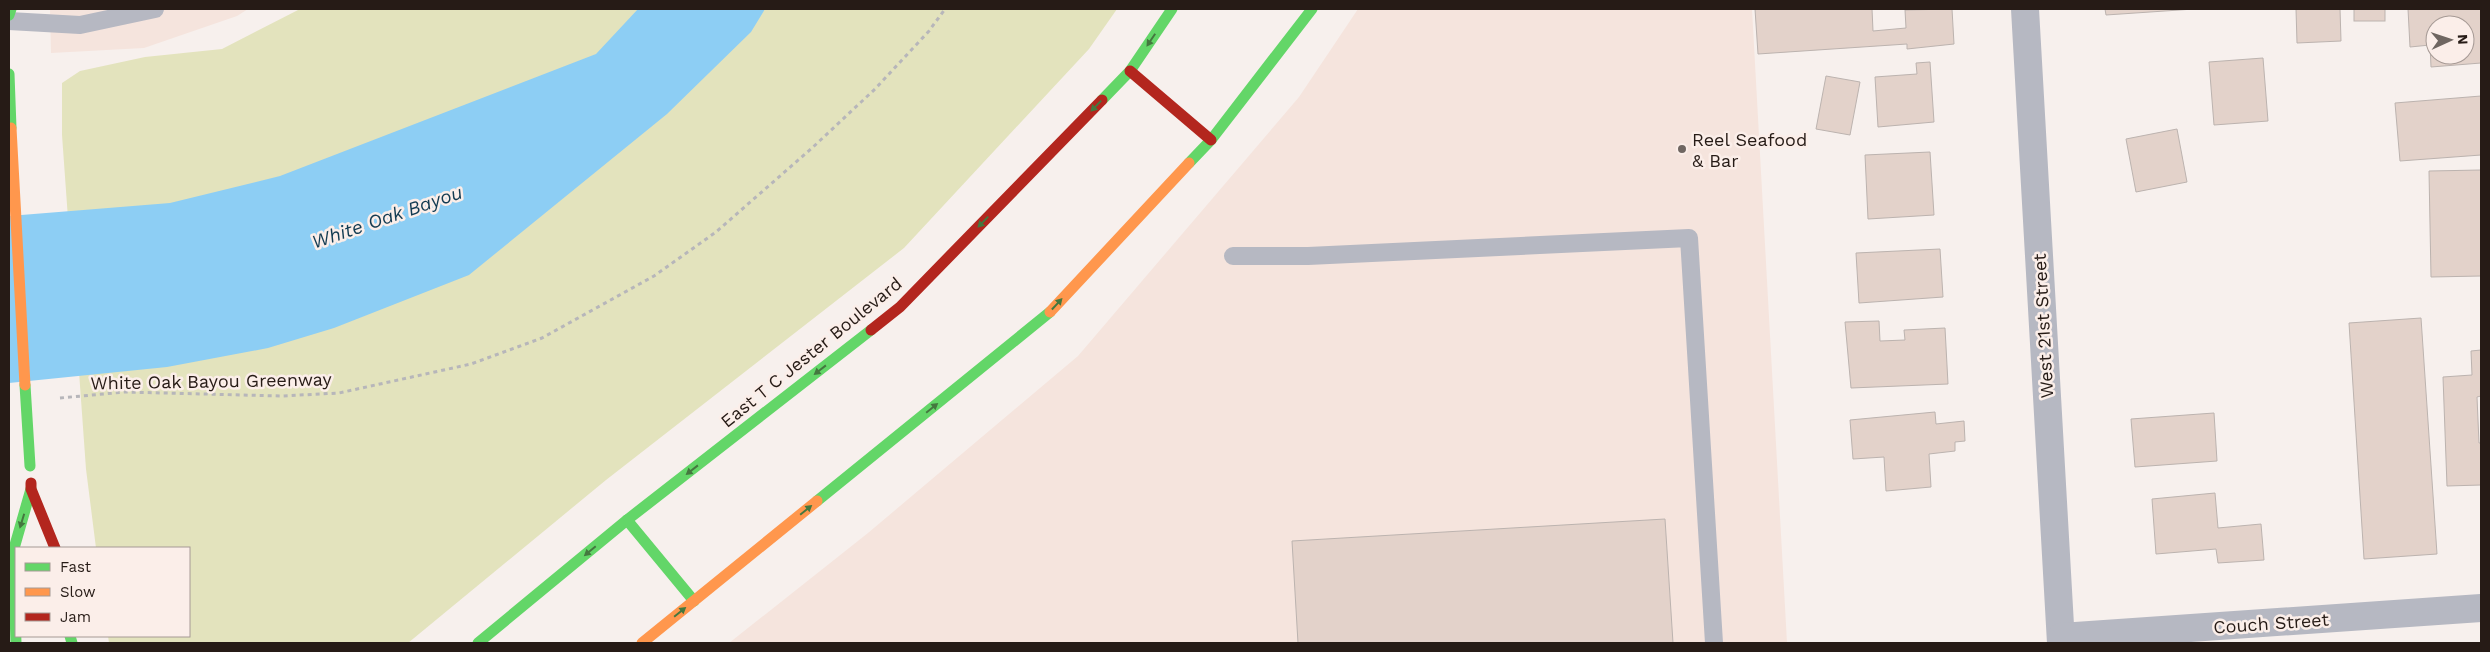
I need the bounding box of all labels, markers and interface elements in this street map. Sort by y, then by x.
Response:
north arrow [2425,15,2475,65]
one-way arrow [1146,33,1156,46]
text: N [2455,34,2471,45]
one-way arrow [1091,99,1103,111]
place label: Reel Seafood & Bar [1692,129,1807,171]
marker: Reel Seafood & Bar [1676,143,1688,155]
water label: White Oak Bayou [309,180,465,254]
one-way arrow [977,216,989,228]
street label: West 21st Street [2029,253,2057,399]
street label: East T C Jester Boulevard [716,272,906,432]
one-way arrow [1051,299,1063,311]
one-way arrow [814,364,827,375]
street label: White Oak Bayou Greenway [90,368,333,394]
one-way arrow [925,402,938,413]
one-way arrow [686,464,699,475]
one-way arrow [799,505,812,516]
one-way arrow [17,513,25,528]
one-way arrow [584,545,596,557]
legend [15,547,190,637]
text: Fast [60,558,92,576]
text: Slow [60,583,96,601]
one-way arrow [673,607,686,618]
text: Jam [60,608,91,626]
street label: Couch Street [2213,608,2330,638]

